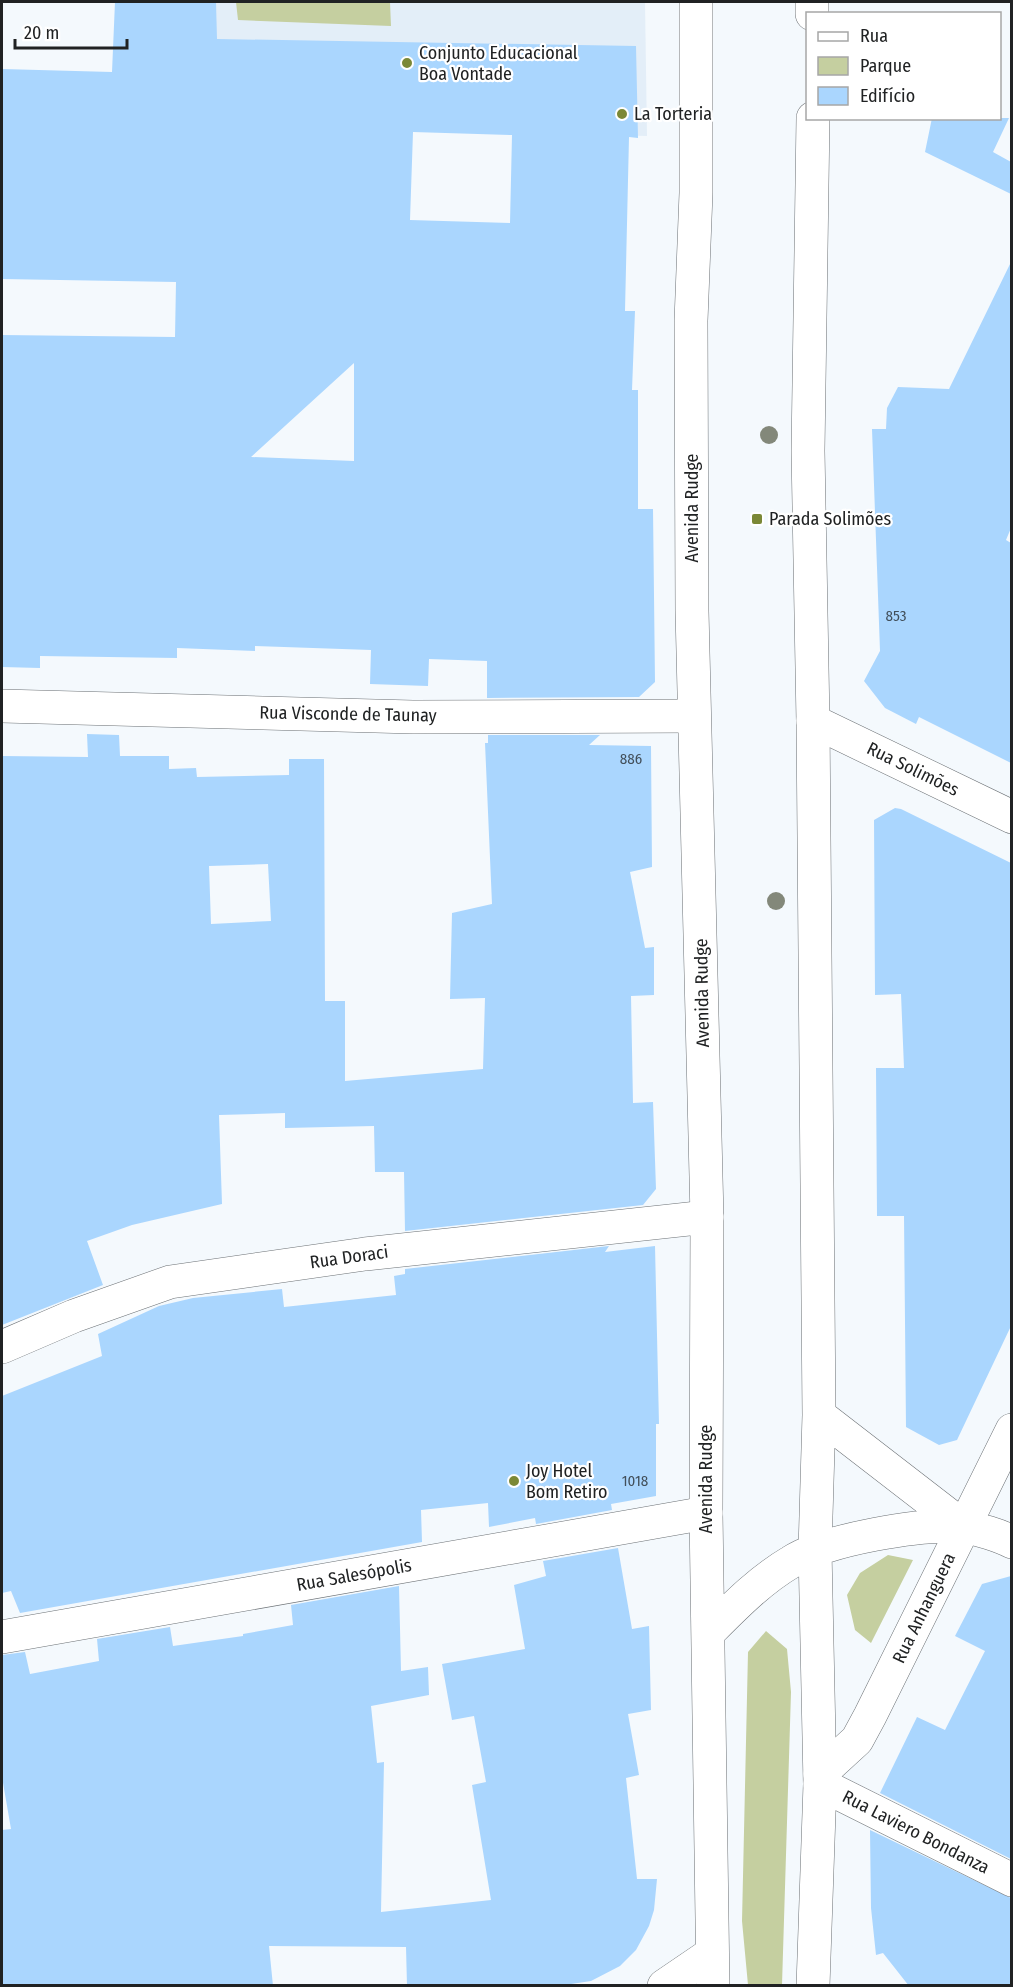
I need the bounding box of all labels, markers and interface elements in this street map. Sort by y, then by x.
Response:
scale bar [15,12,128,50]
legend [806,12,1001,120]
text: 20 m [24,22,59,44]
text: Rua [860,25,888,47]
place label: Conjunto Educacional Boa Vontade [419,42,578,85]
text: Parque [860,55,911,77]
marker: Conjunto Educacional Boa Vontade [400,56,414,70]
text: Edifício [860,85,915,107]
place label: La Torteria [634,103,712,125]
marker: La Torteria [615,107,629,121]
street label: Avenida Rudge [681,453,703,562]
place label: Parada Solimões [769,508,891,530]
marker: Parada Solimões [750,512,764,526]
house number: 853 [885,607,907,625]
street label: Rua Visconde de Taunay [259,701,437,727]
street label: Rua Solimões [863,737,963,801]
house number: 886 [620,750,642,768]
street label: Avenida Rudge [690,938,714,1048]
street label: Rua Doraci [308,1241,390,1273]
street label: Avenida Rudge [695,1424,717,1533]
place label: Joy Hotel Bom Retiro [526,1460,608,1503]
house number: 1018 [622,1472,648,1490]
marker: Joy Hotel Bom Retiro [507,1474,521,1488]
street label: Rua Anhanguera [888,1549,960,1667]
street label: Rua Salesópolis [295,1554,414,1596]
street label: Rua Laviero Bondanza [839,1785,993,1879]

